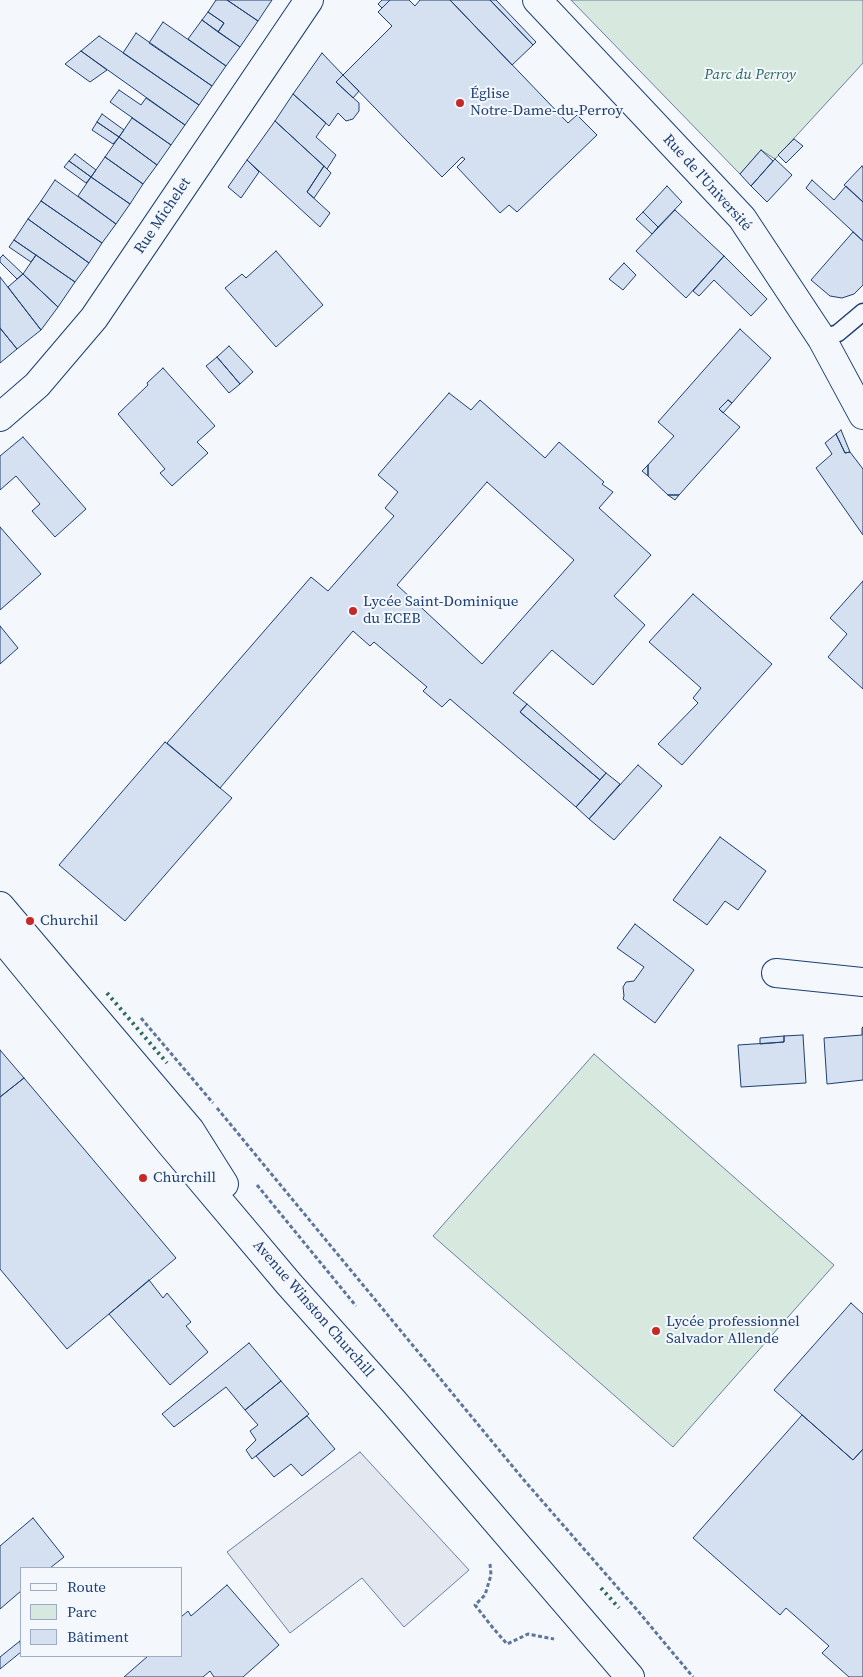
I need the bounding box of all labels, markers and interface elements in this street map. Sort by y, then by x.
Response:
park label: Parc du Perroy [704,66,796,84]
place label: Église Notre-Dame-du-Perroy [470,85,623,120]
marker: Église Notre-Dame-du-Perroy [454,97,466,109]
street label: Rue de l'Université [659,131,755,235]
street label: Rue Michelet [131,174,195,258]
place label: Lycée Saint-Dominique du ECEB [363,593,518,628]
marker: Lycée Saint-Dominique du ECEB [347,605,359,617]
place label: Churchil [40,912,98,930]
marker: Churchil [24,915,36,927]
place label: Churchill [153,1169,216,1187]
marker: Churchill [137,1172,149,1184]
street label: Avenue Winston Churchill [249,1237,377,1381]
place label: Lycée professionnel Salvador Allende [666,1313,800,1348]
marker: Lycée professionnel Salvador Allende [650,1325,662,1337]
legend [20,1567,182,1657]
text: Route [67,1576,106,1597]
text: Parc [67,1601,97,1622]
text: Bâtiment [67,1626,128,1647]

